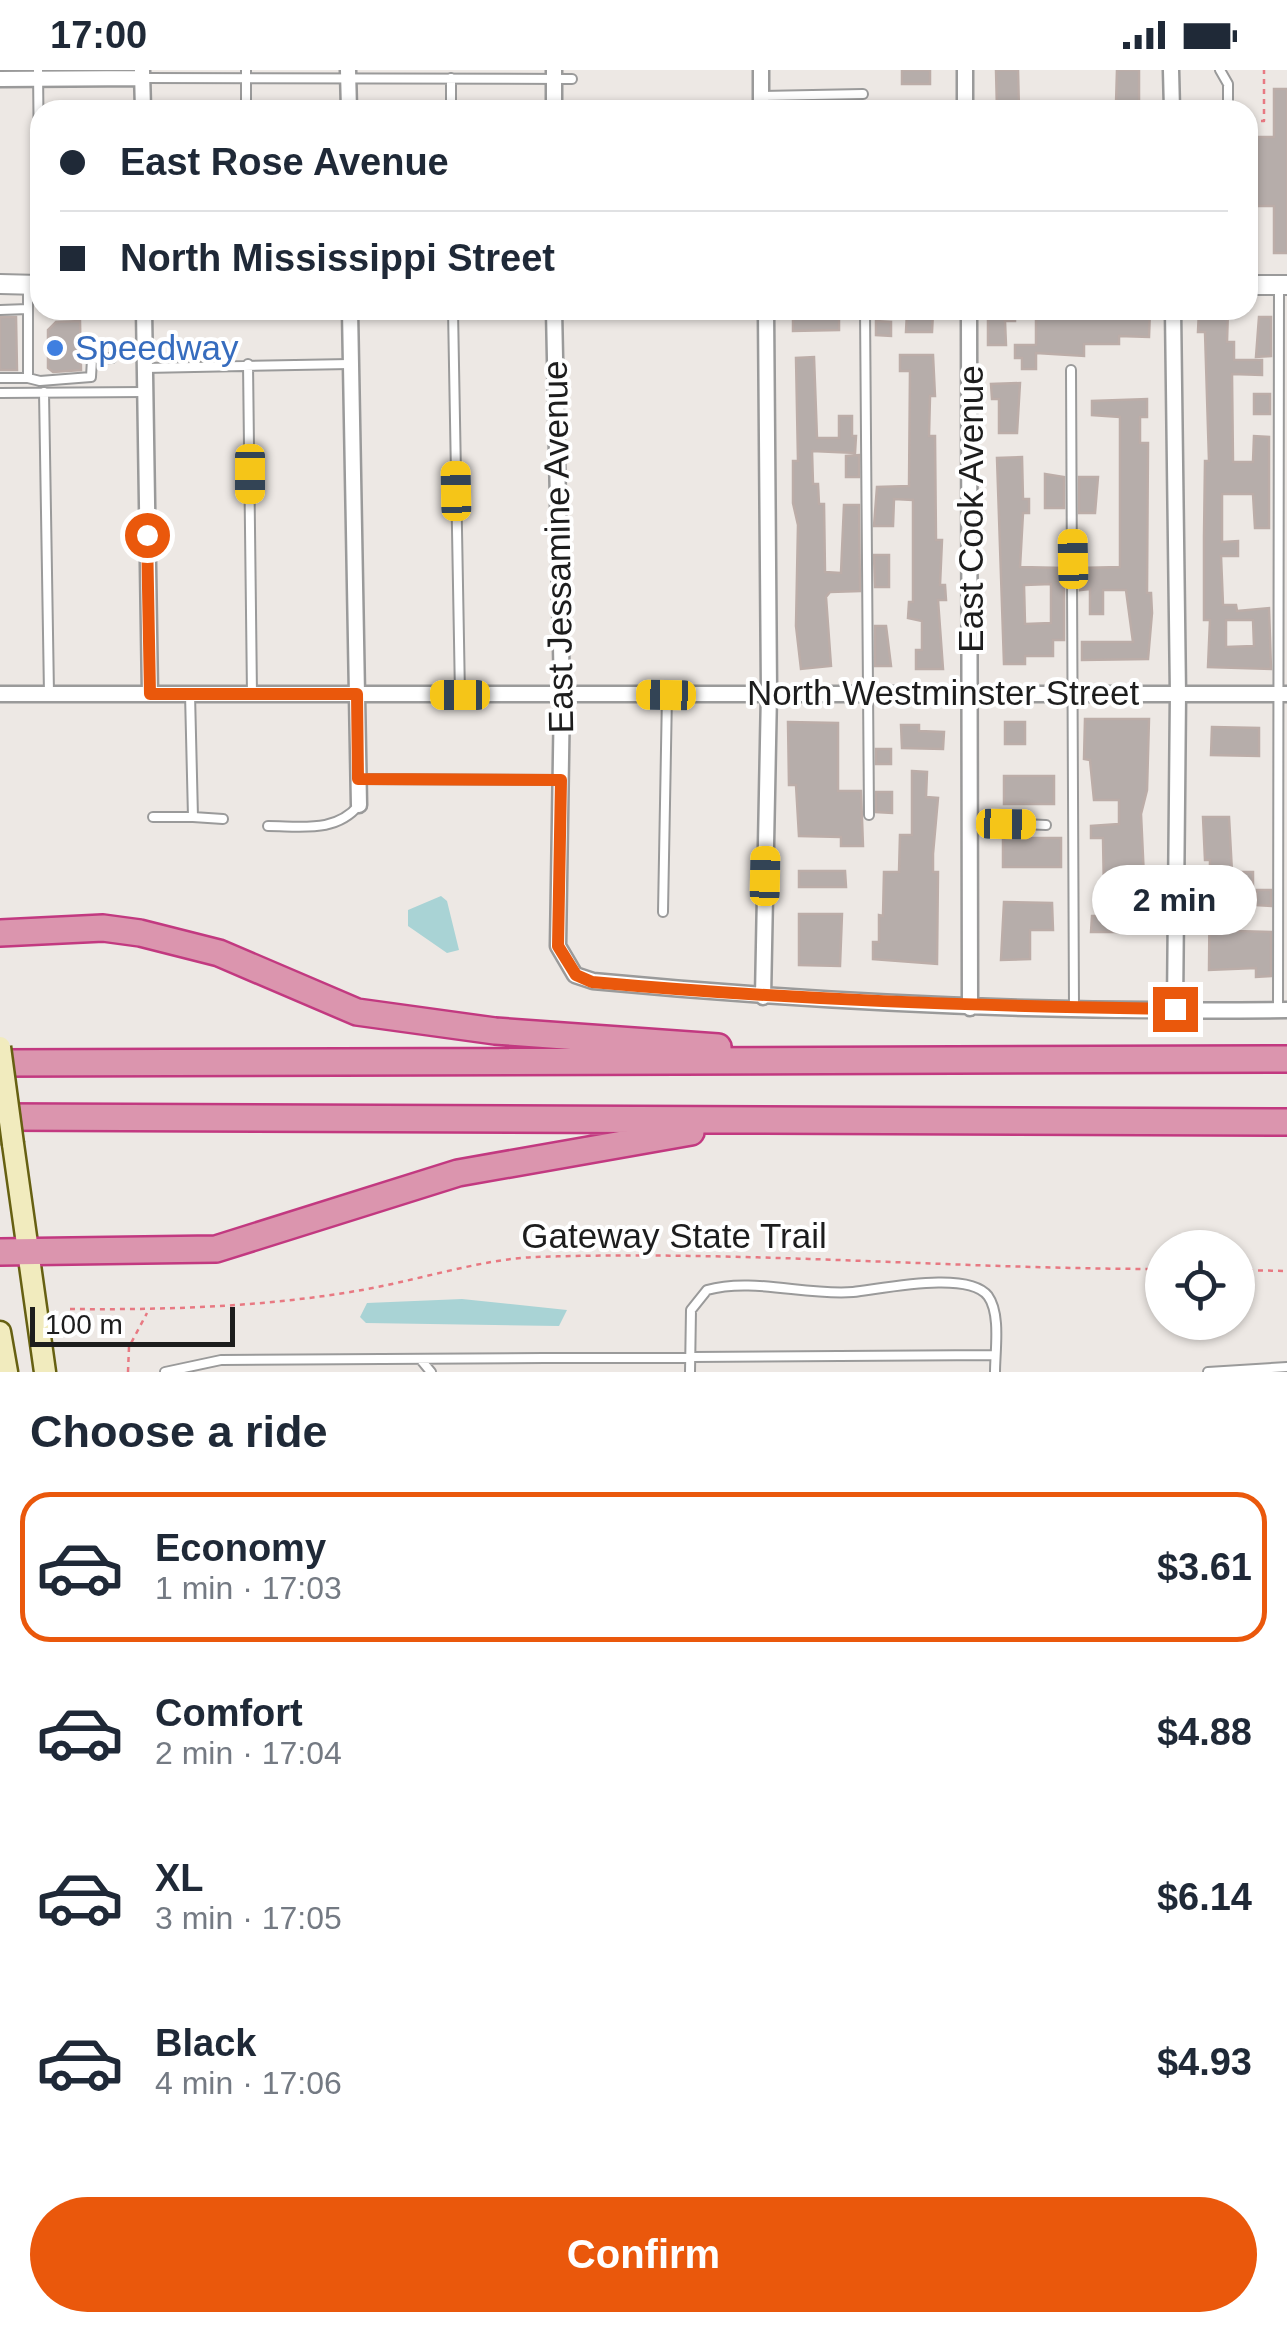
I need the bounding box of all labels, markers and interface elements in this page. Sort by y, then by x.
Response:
text: 17:00 [50,14,147,56]
text: East Rose Avenue [120,141,449,183]
text: North Mississippi Street [120,237,555,279]
place label: Speedway [75,328,239,367]
marker: Speedway [44,337,66,359]
street label: East Jessamine Avenue [535,360,580,734]
street label: East Cook Avenue [951,365,990,653]
car [235,444,265,504]
car [440,461,472,521]
route start [125,513,170,558]
car [1057,529,1089,589]
street label: North Westminster Street [747,673,1139,712]
car [636,679,696,711]
car [430,680,490,710]
car [976,808,1036,840]
car [749,846,781,906]
callout: 2 min [1092,864,1258,934]
text: 2 min [1133,882,1216,918]
route end [1153,987,1198,1032]
street label: Gateway State Trail [521,1216,827,1255]
map controls [1145,1230,1255,1340]
button: locate [1145,1230,1255,1340]
scale bar [30,1302,235,1346]
text: 100 m [45,1309,123,1340]
text: Choose a ride [30,1406,328,1457]
icon: car [35,1522,125,1612]
text: Economy [155,1527,326,1569]
text: $3.61 [1157,1546,1252,1588]
text: 1 min · 17:03 [155,1570,342,1606]
icon: car [35,1687,125,1777]
text: Comfort [155,1692,303,1734]
text: $4.88 [1157,1711,1252,1753]
text: 2 min · 17:04 [155,1735,342,1771]
icon: car [35,1852,125,1942]
text: XL [155,1857,204,1899]
text: $6.14 [1157,1876,1252,1918]
text: 3 min · 17:05 [155,1900,342,1936]
icon: car [35,2017,125,2107]
text: Black [155,2022,256,2064]
text: $4.93 [1157,2041,1252,2083]
text: 4 min · 17:06 [155,2065,342,2101]
button: Confirm [30,2197,1257,2312]

